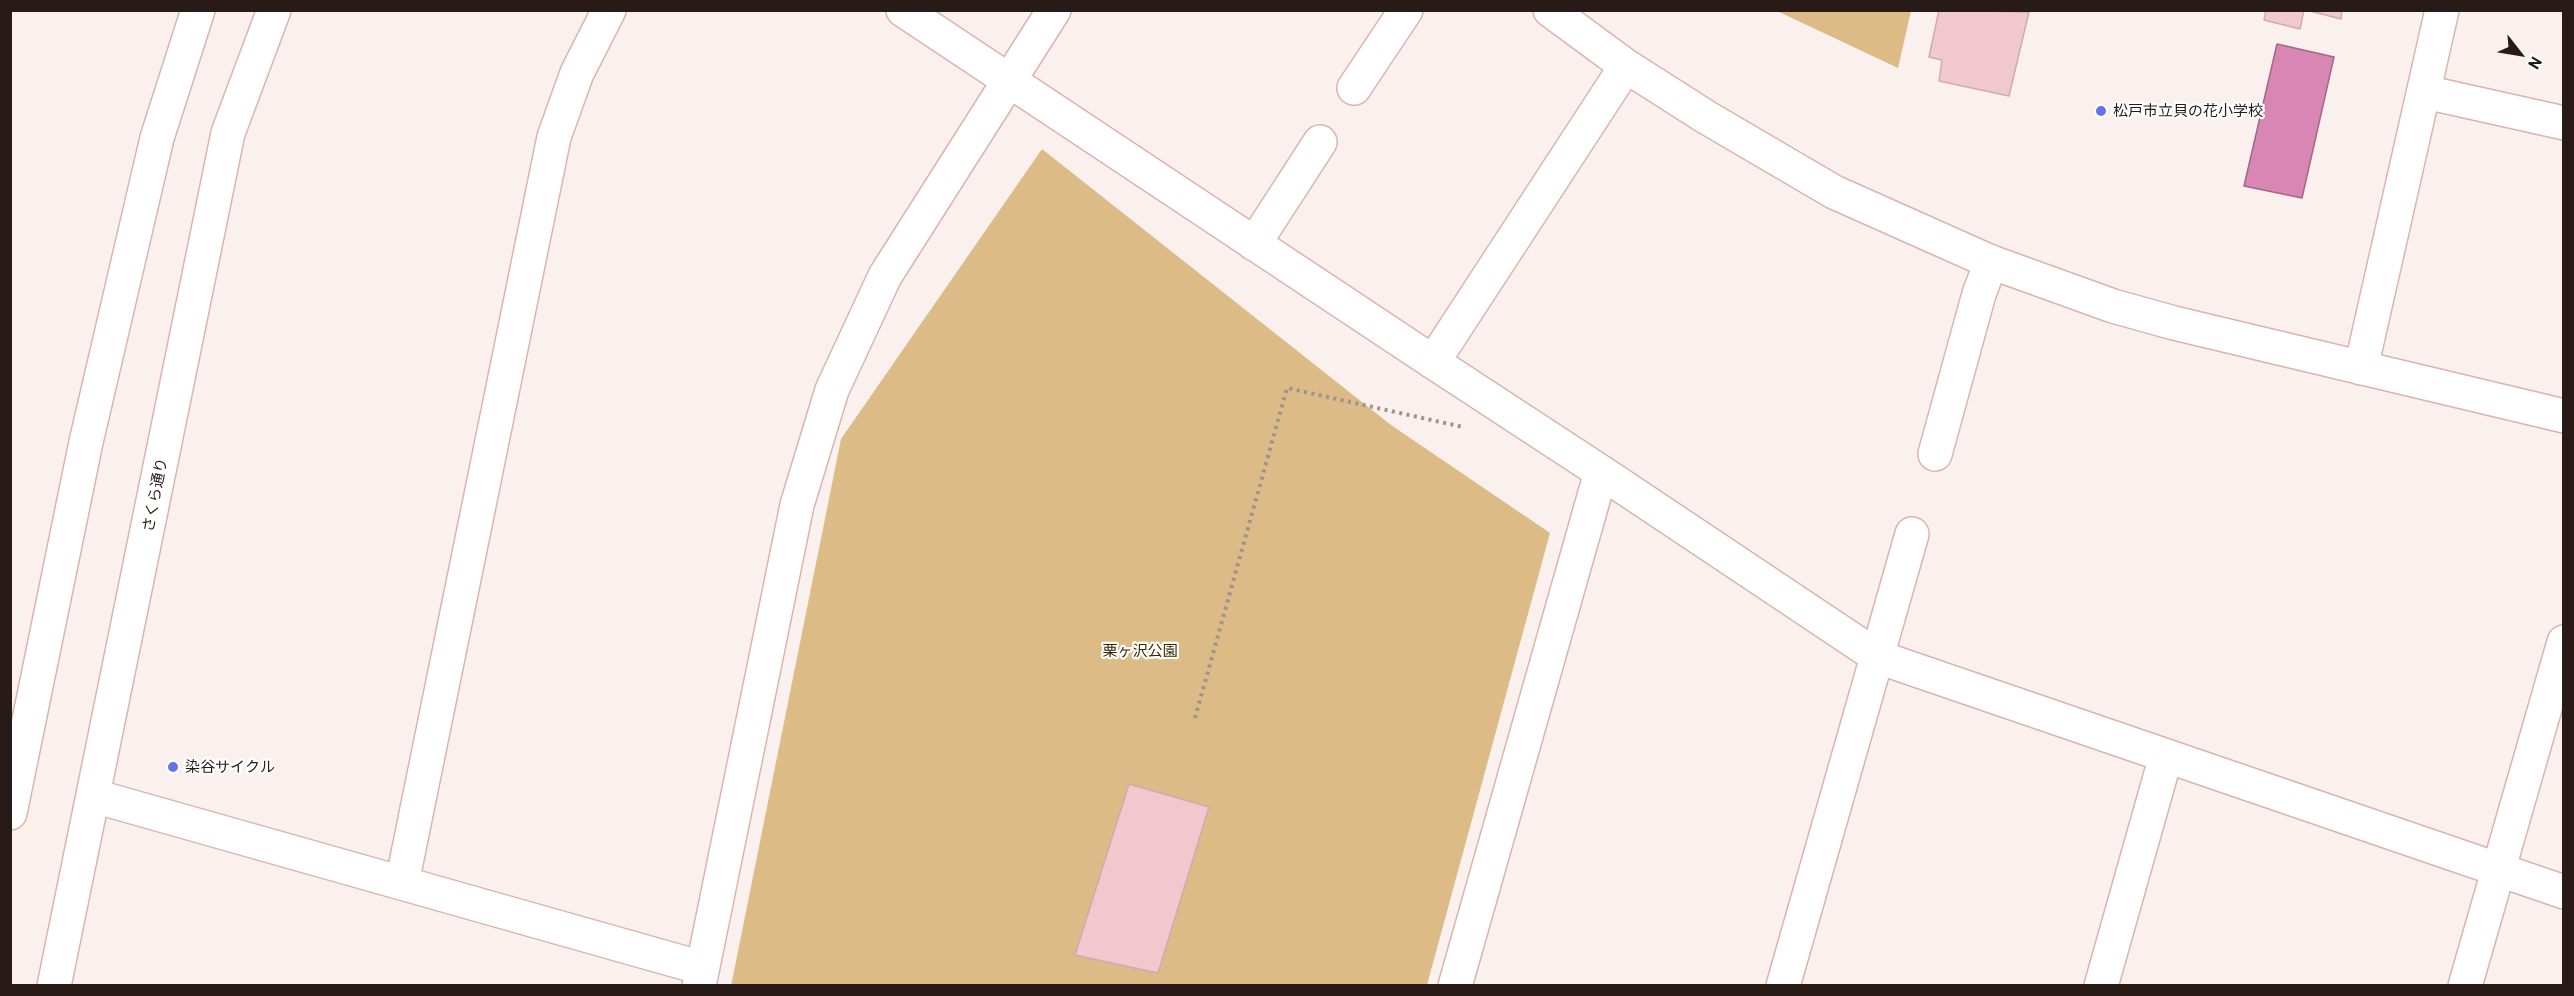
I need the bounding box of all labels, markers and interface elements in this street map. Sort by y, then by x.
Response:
north arrow [2490,24,2550,84]
text: N [2525,54,2547,73]
place label: 松戸市立貝の花小学校 [2113,102,2263,120]
marker: 松戸市立貝の花小学校 [2094,104,2108,118]
street label: さくら通り [139,456,171,534]
park label: 栗ヶ沢公園 [1103,642,1177,660]
place label: 染谷サイクル [185,758,275,776]
marker: 染谷サイクル [166,760,180,774]

